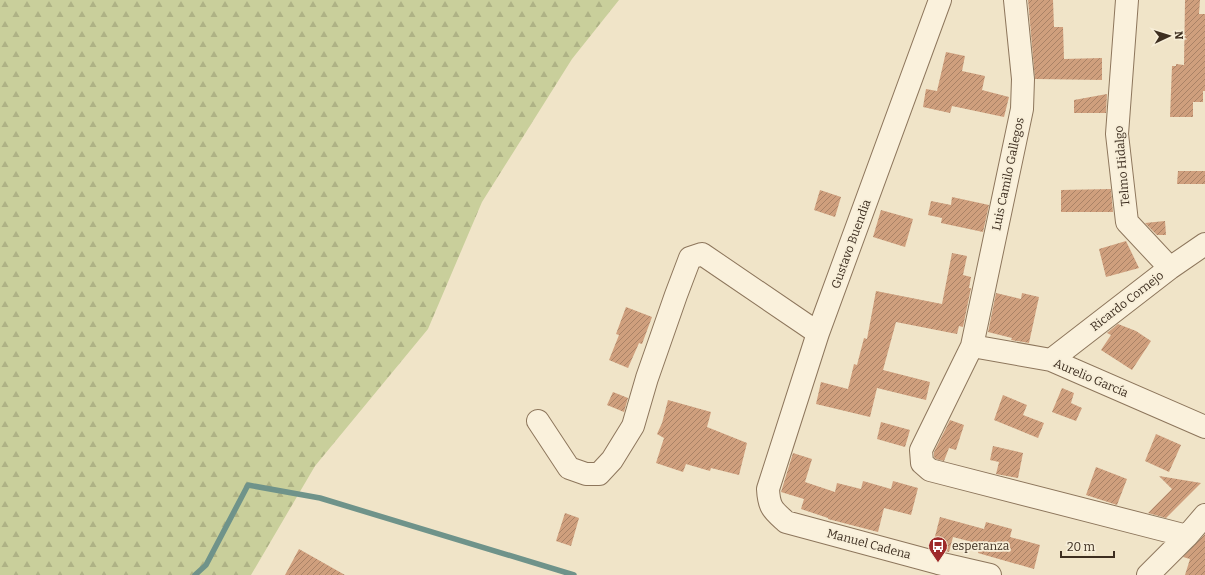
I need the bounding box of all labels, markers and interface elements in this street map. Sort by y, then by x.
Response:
north arrow [1149,16,1189,56]
text: N [1172,31,1185,41]
street label: Luis Camilo Gallegos [989,116,1027,232]
street label: Telmo Hidalgo [1111,125,1132,207]
street label: Gustavo Buendia [828,197,874,291]
street label: Ricardo Cornejo [1088,268,1166,334]
street label: Aurelio García [1052,356,1131,400]
street label: Manuel Cadena [825,526,913,562]
scale bar [1061,533,1114,559]
bus stop icon: esperanza [927,535,949,563]
place label: esperanza [952,539,1010,553]
text: 20 m [1067,540,1096,554]

